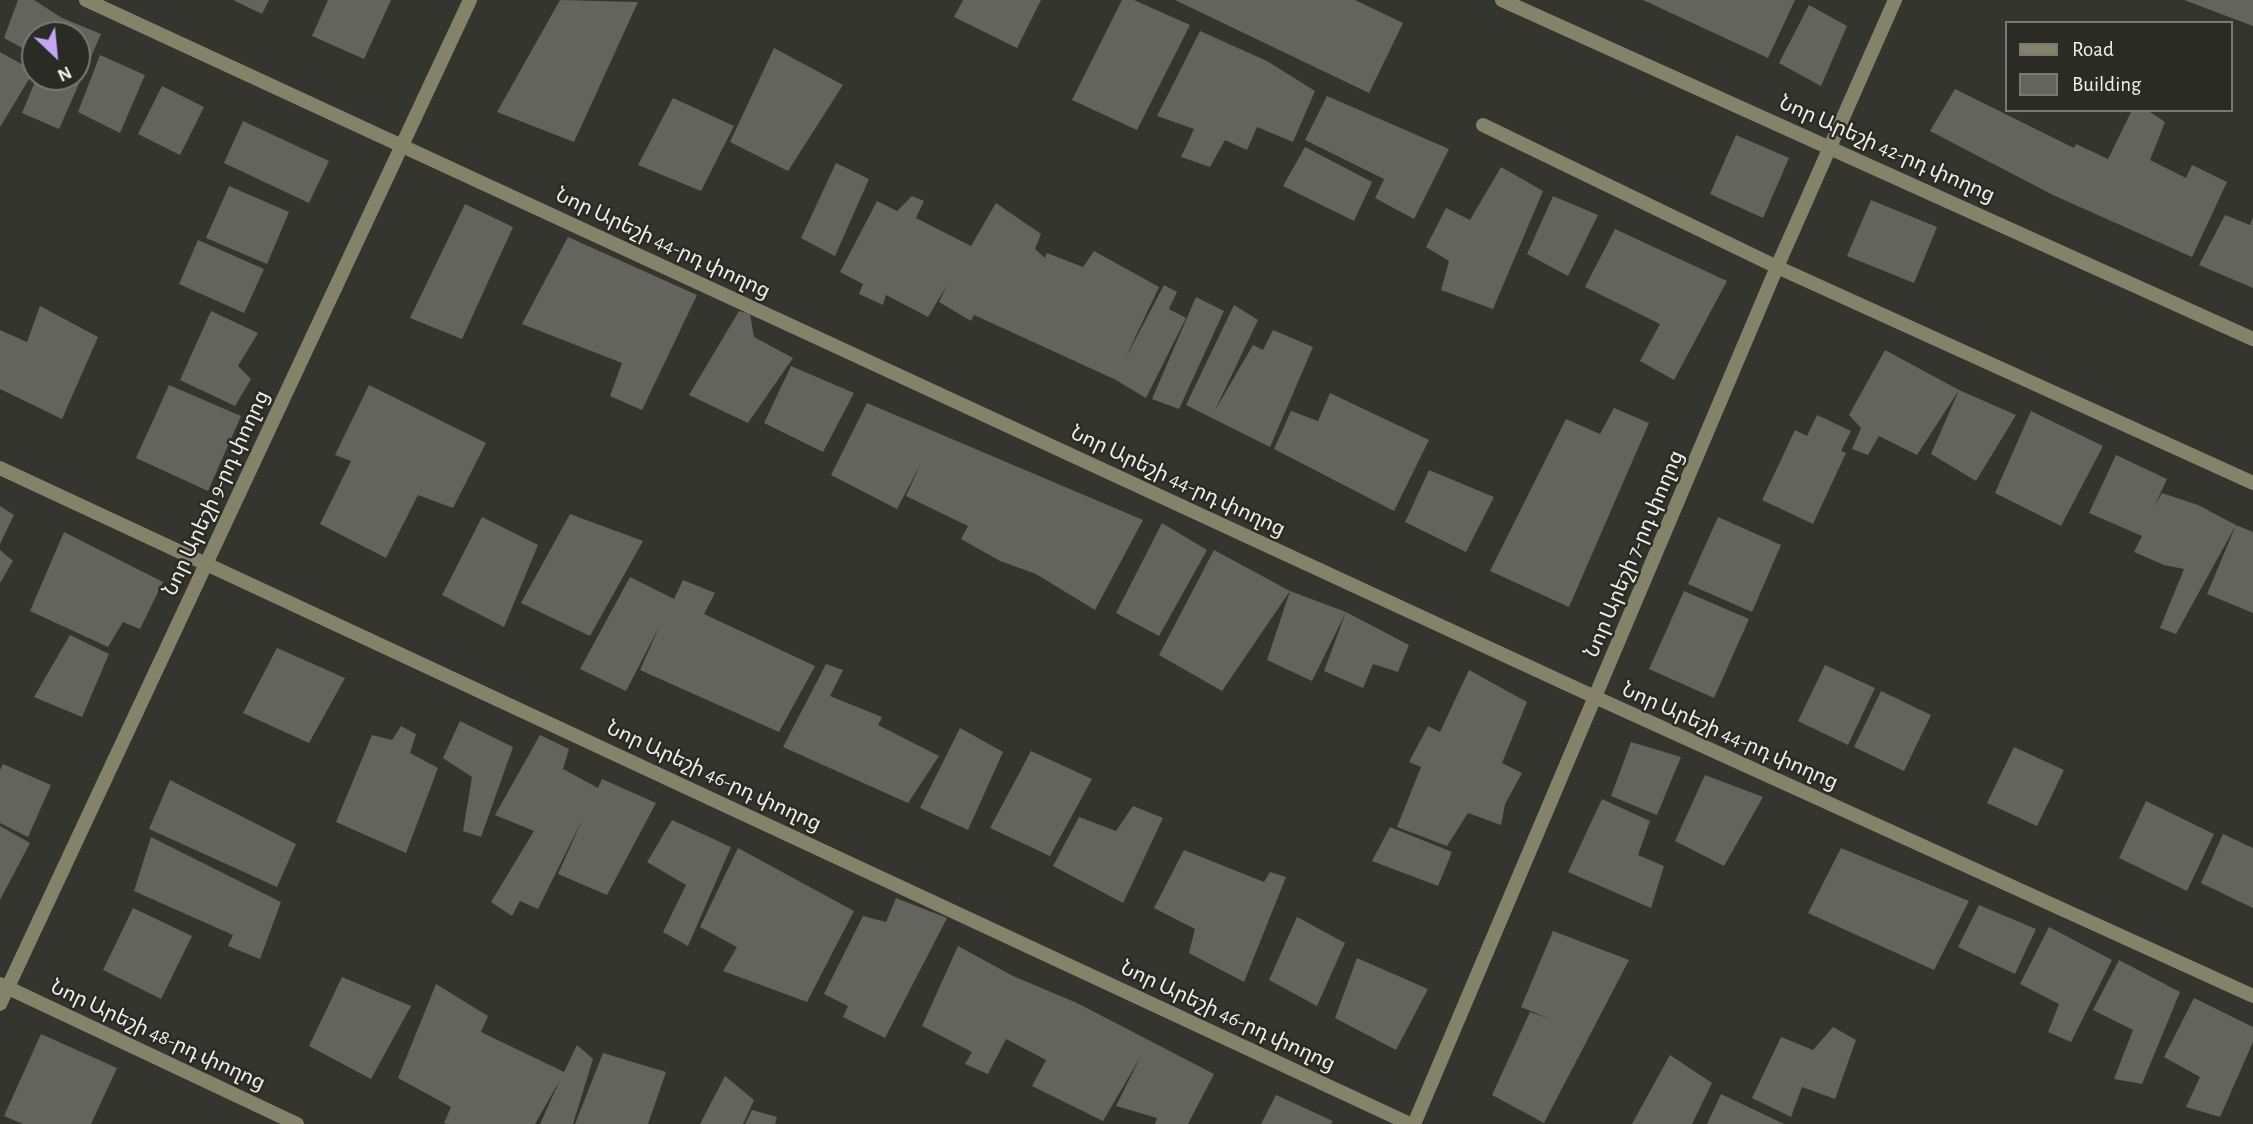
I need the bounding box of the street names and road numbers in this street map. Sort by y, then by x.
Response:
street label: Նոր Արեշի 42-րդ փողոց [1775,90,1999,208]
street label: Նոր Արեշի 44-րդ փողոց [551,182,775,304]
street label: Նոր Արեշի 9-րդ փողոց [157,386,275,600]
street label: Նոր Արեշի 44-րդ փողոց [1066,420,1290,542]
street label: Նոր Արեշի 7-րդ փողոց [1579,446,1689,662]
street label: Նոր Արեշի 44-րդ փողոց [1618,677,1842,795]
street label: Նոր Արեշի 46-րդ փողոց [603,715,825,837]
street label: Նոր Արեշի 46-րդ փողոց [1117,955,1339,1077]
street label: Նոր Արեշի 48-րդ փողոց [47,974,269,1096]

